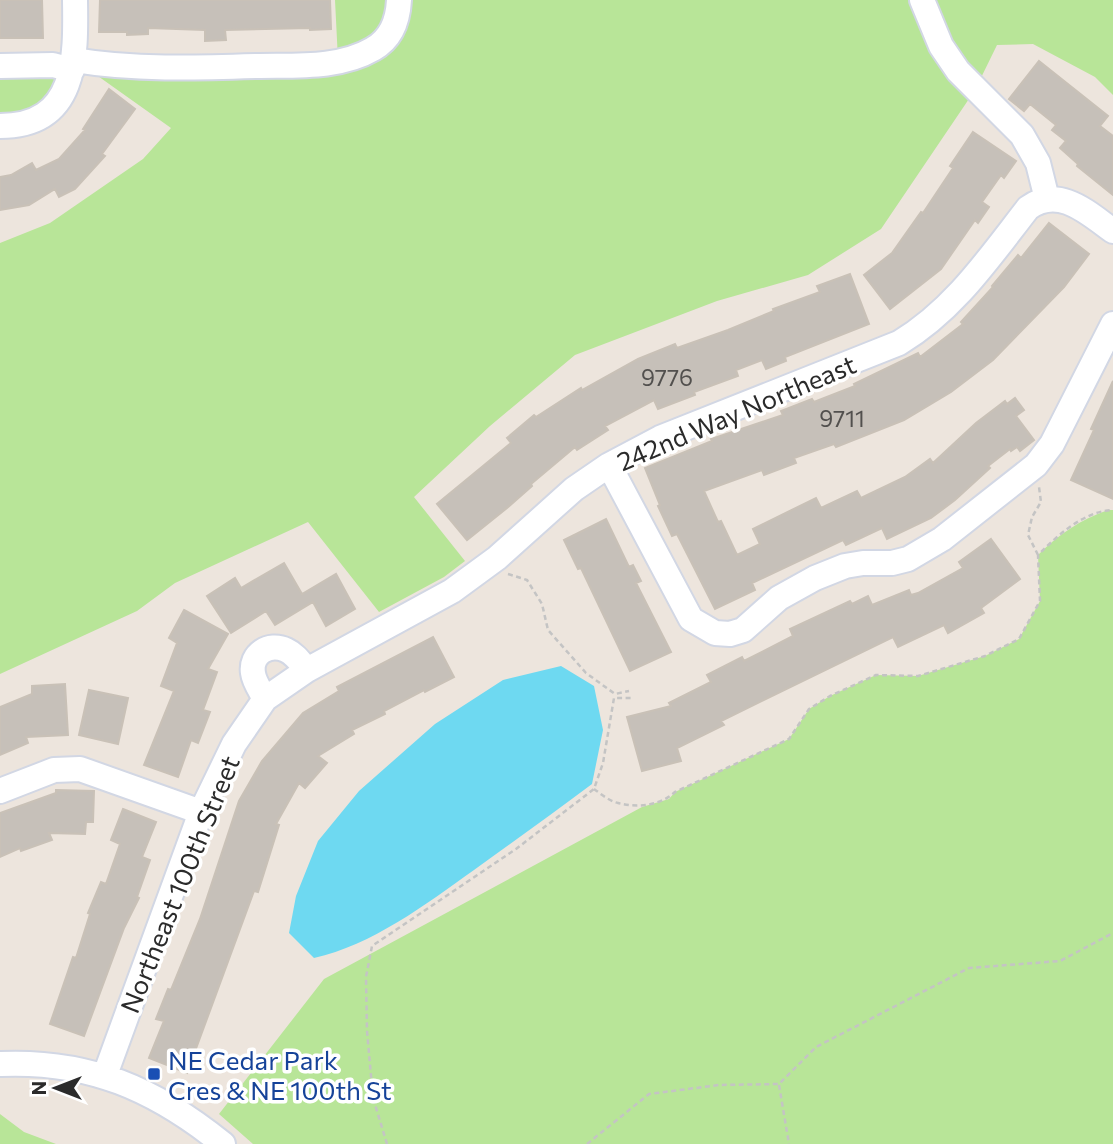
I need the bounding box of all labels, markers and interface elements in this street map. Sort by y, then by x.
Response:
street label: 242nd Way Northeast [612,348,860,476]
house number: 9776 [641,363,693,391]
house number: 9711 [819,404,865,432]
street label: Northeast 100th Street [113,751,245,1017]
place label: NE Cedar Park Cres & NE 100th St [168,1044,392,1105]
north arrow [21,1053,91,1123]
marker: NE Cedar Park Cres & NE 100th St [146,1066,162,1082]
text: N [27,1081,50,1095]

